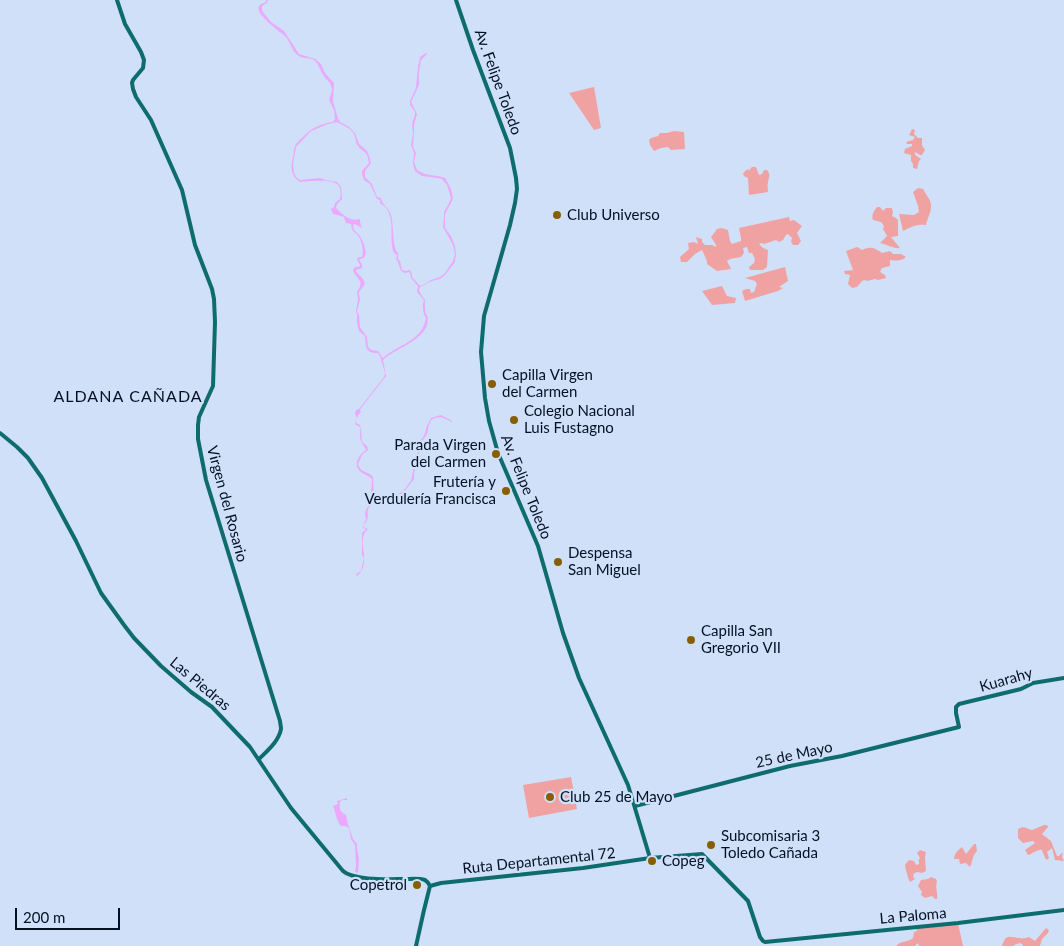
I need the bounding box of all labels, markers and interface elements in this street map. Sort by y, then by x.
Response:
street label: Av. Felipe Toledo [471,27,525,137]
place label: Club Universo [567,206,660,224]
marker: Club Universo [551,209,563,221]
place label: Capilla Virgen del Carmen [502,366,593,401]
marker: Capilla Virgen del Carmen [486,378,498,390]
district label: ALDANA CAÑADA [52,387,204,407]
place label: Colegio Nacional Luis Fustagno [524,402,635,437]
marker: Colegio Nacional Luis Fustagno [508,414,520,426]
street label: Av. Felipe Toledo [497,432,555,542]
place label: Parada Virgen del Carmen [394,436,486,471]
street label: Virgen del Rosario [203,444,251,564]
marker: Parada Virgen del Carmen [490,448,502,460]
place label: Frutería y Verdulería Francisca [364,473,496,508]
marker: Frutería y Verdulería Francisca [500,485,512,497]
place label: Despensa San Miguel [568,544,641,579]
marker: Despensa San Miguel [552,556,564,568]
place label: Capilla San Gregorio VII [701,622,781,657]
marker: Capilla San Gregorio VII [685,634,697,646]
street label: Las Piedras [166,653,234,715]
street label: Kuarahy [978,664,1034,696]
street label: 25 de Mayo [754,738,834,772]
place label: Club 25 de Mayo [560,788,673,806]
marker: Club 25 de Mayo [544,791,556,803]
place label: Subcomisaria 3 Toledo Cañada [721,827,820,862]
marker: Subcomisaria 3 Toledo Cañada [705,839,717,851]
street label: Ruta Departamental 72 [462,844,616,878]
place label: Copeg [662,852,705,870]
marker: Copeg [646,855,658,867]
place label: Copetrol [350,876,407,894]
marker: Copetrol [411,879,423,891]
scale bar [18,898,122,930]
street label: La Paloma [879,904,947,928]
text: 200 m [23,908,65,926]

